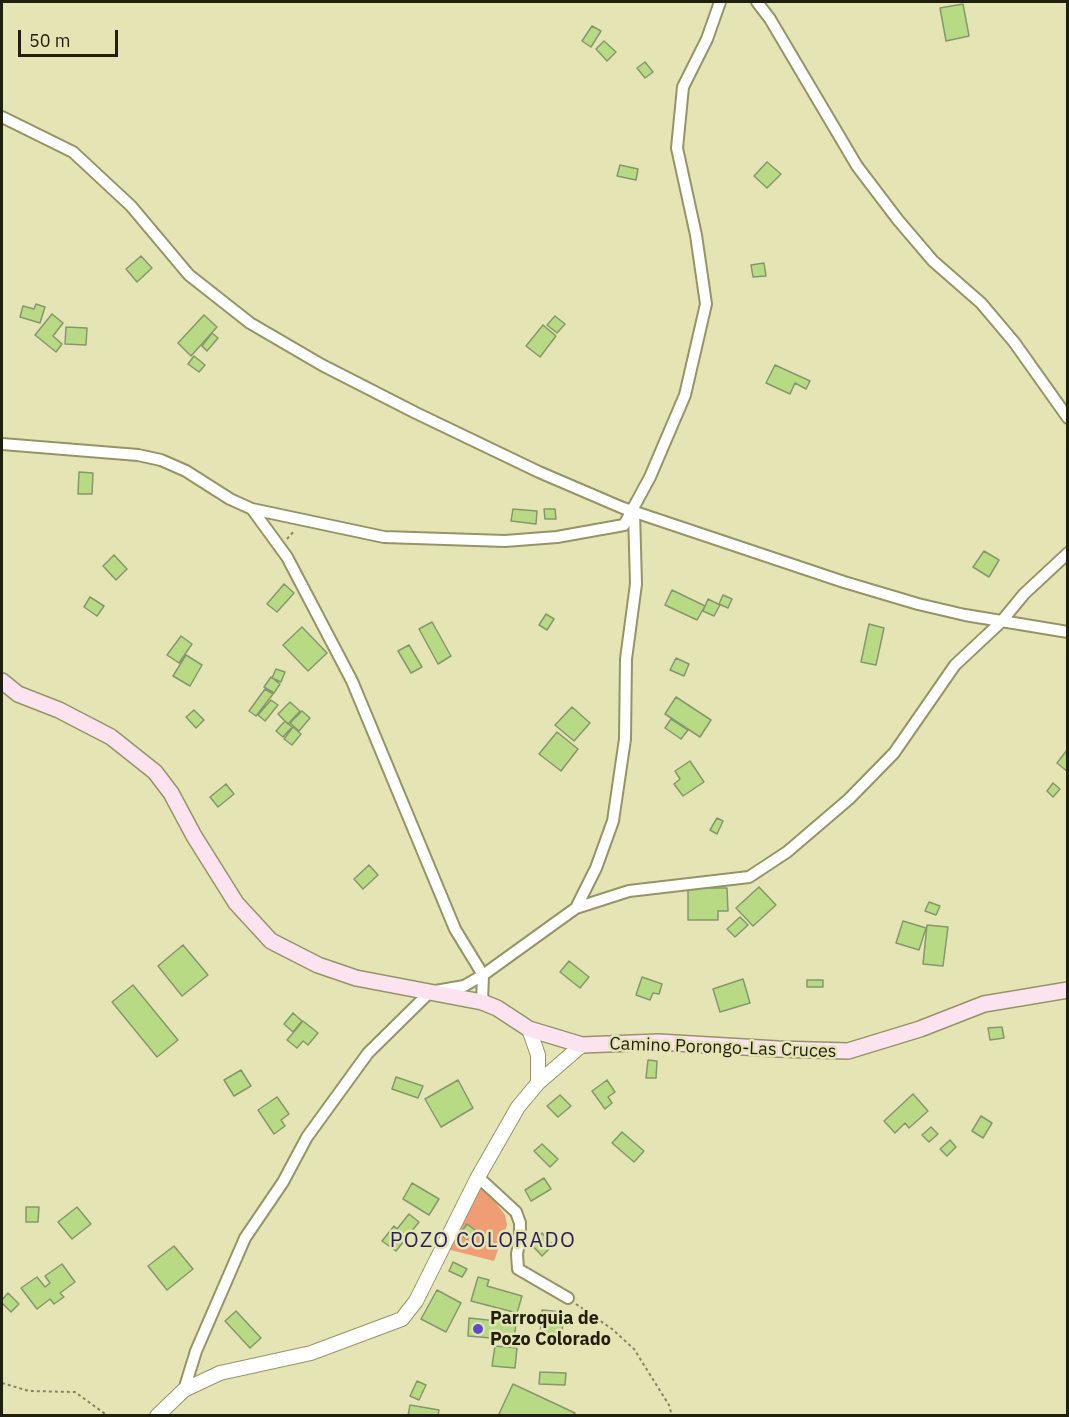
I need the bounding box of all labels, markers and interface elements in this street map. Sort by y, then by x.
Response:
scale bar [21,18,122,56]
text: 50 m [29,29,71,52]
street label: Camino Porongo-Las Cruces [609,1033,837,1063]
district label: POZO COLORADO [390,1228,576,1254]
place label: Parroquia de Pozo Colorado [490,1308,611,1350]
marker: Parroquia de Pozo Colorado [471,1322,485,1336]

